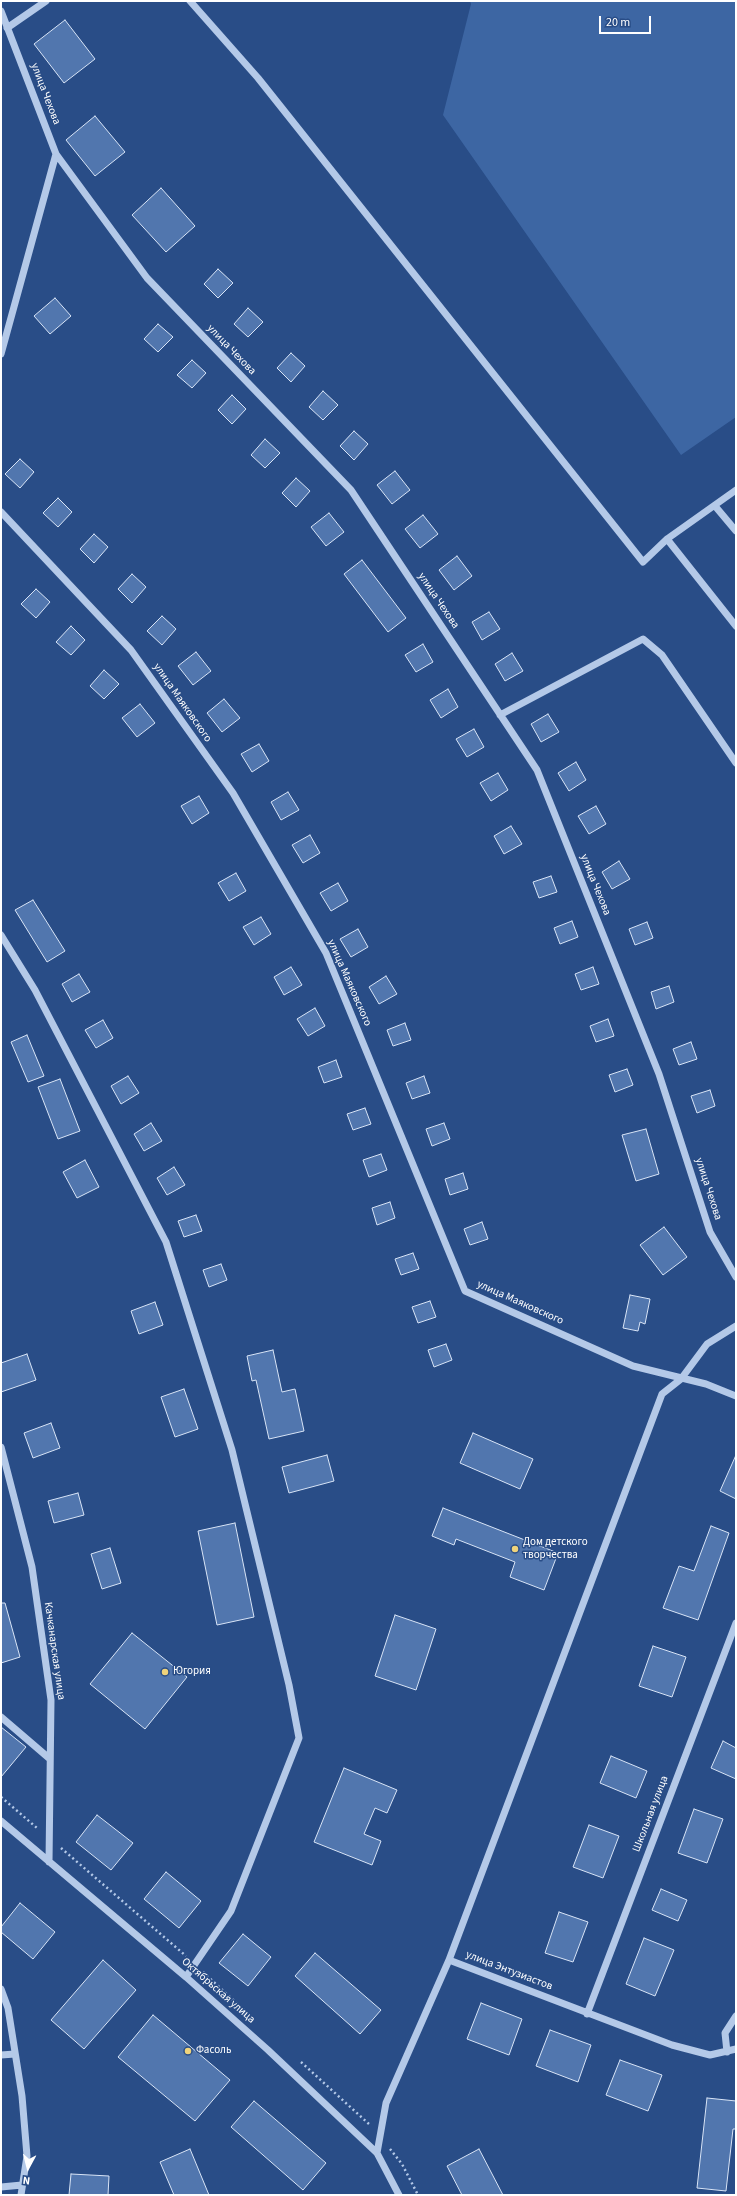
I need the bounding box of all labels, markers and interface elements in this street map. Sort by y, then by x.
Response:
scale bar [601,8,653,34]
text: 20 m [606,14,630,31]
street label: улица Чехова [27,61,63,127]
street label: улица Чехова [204,322,258,378]
street label: улица Чехова [414,570,462,632]
street label: улица Маяковского [150,661,214,745]
street label: улица Чехова [577,852,613,918]
street label: улица Маяковского [324,938,374,1028]
street label: улица Чехова [692,1156,724,1222]
street label: улица Маяковского [475,1278,565,1328]
place label: Дом детского творчества [523,1536,588,1562]
marker: Дом детского творчества [510,1544,520,1554]
street label: Качканарская улица [41,1601,67,1701]
place label: Югория [173,1665,211,1679]
marker: Югория [160,1667,170,1677]
street label: Школьная улица [630,1774,672,1854]
street label: улица Энтузиастов [464,1948,554,1994]
street label: Октябрьская улица [179,1956,257,2026]
place label: Фасоль [196,2044,231,2058]
marker: Фасоль [183,2046,193,2056]
north arrow [8,2148,48,2188]
text: N [22,2173,31,2188]

